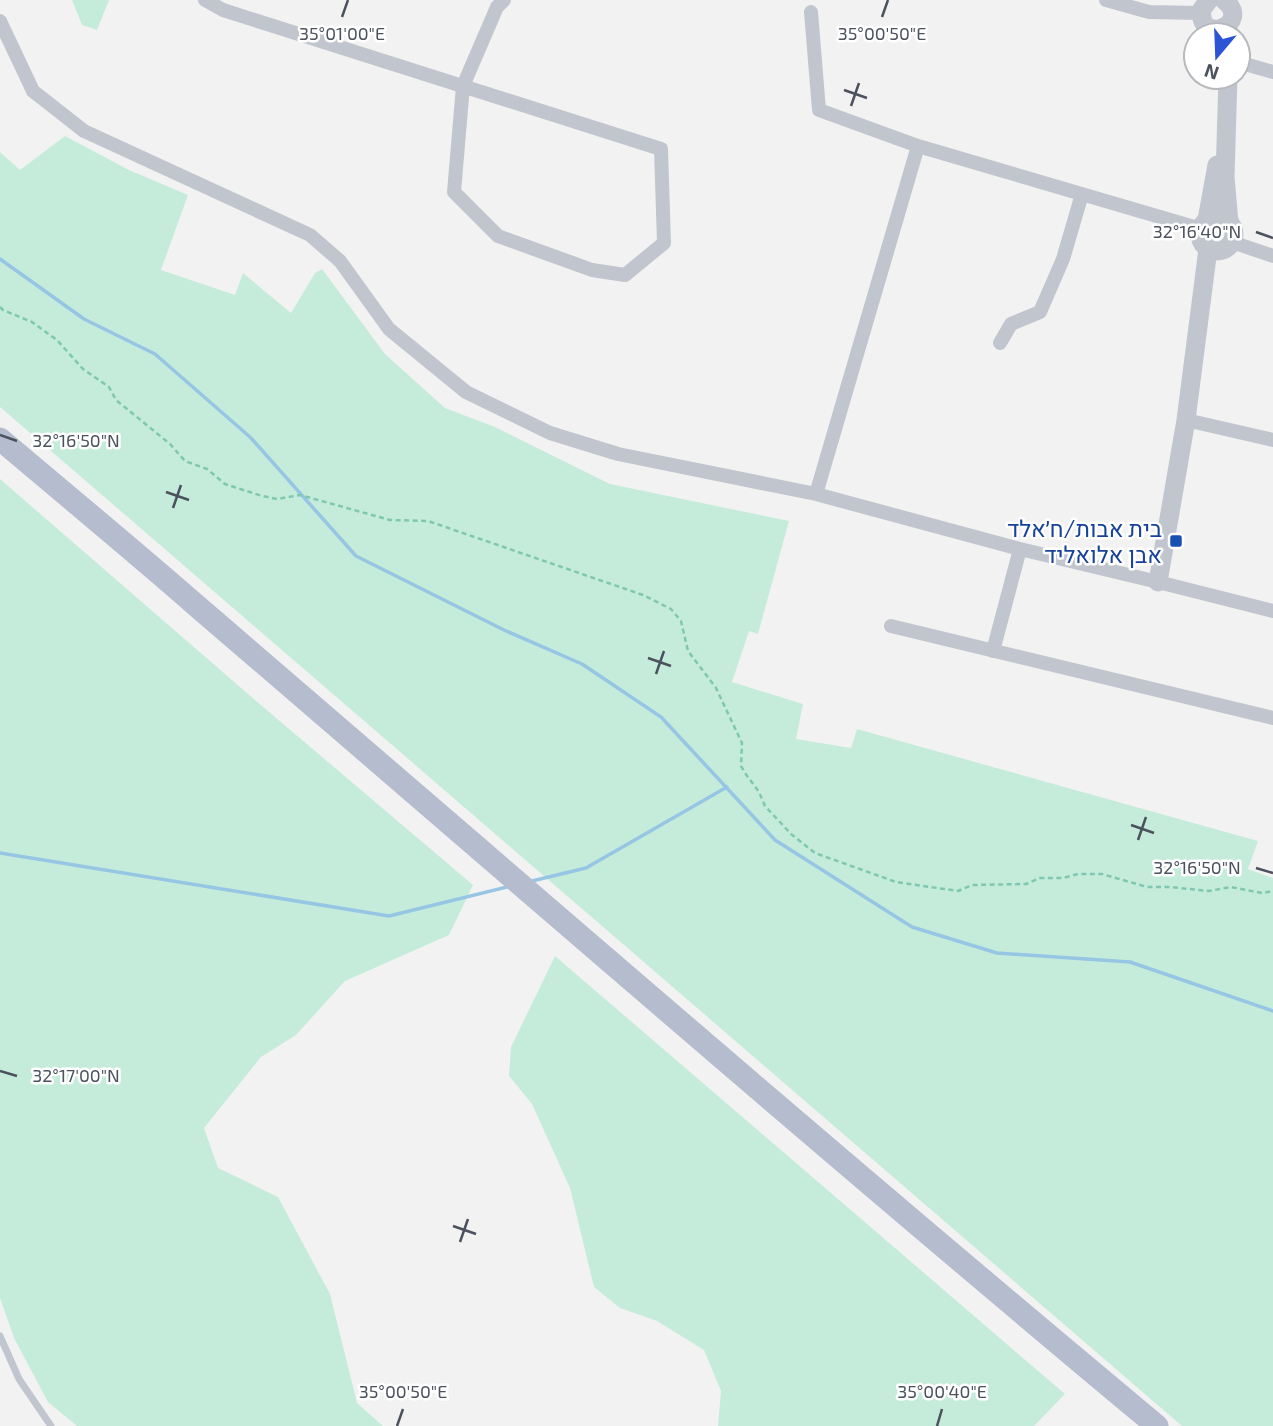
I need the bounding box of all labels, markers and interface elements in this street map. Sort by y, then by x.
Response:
north arrow [1182,21,1252,91]
text: 35°01'00"E [299,22,385,44]
text: 35°00'50"E [838,22,926,44]
text: N [1201,59,1222,86]
text: 32°16'40"N [1153,220,1241,242]
text: 32°16'50"N [32,429,120,451]
place label: בית אבות/ח׳אלד אבן אלואליד [1007,514,1162,568]
marker: בית אבות/ח׳אלד אבן אלואליד [1168,533,1184,549]
text: 32°16'50"N [1153,856,1241,878]
text: 32°17'00"N [32,1064,120,1086]
text: 35°00'50"E [359,1380,447,1402]
text: 35°00'40"E [897,1380,987,1402]

